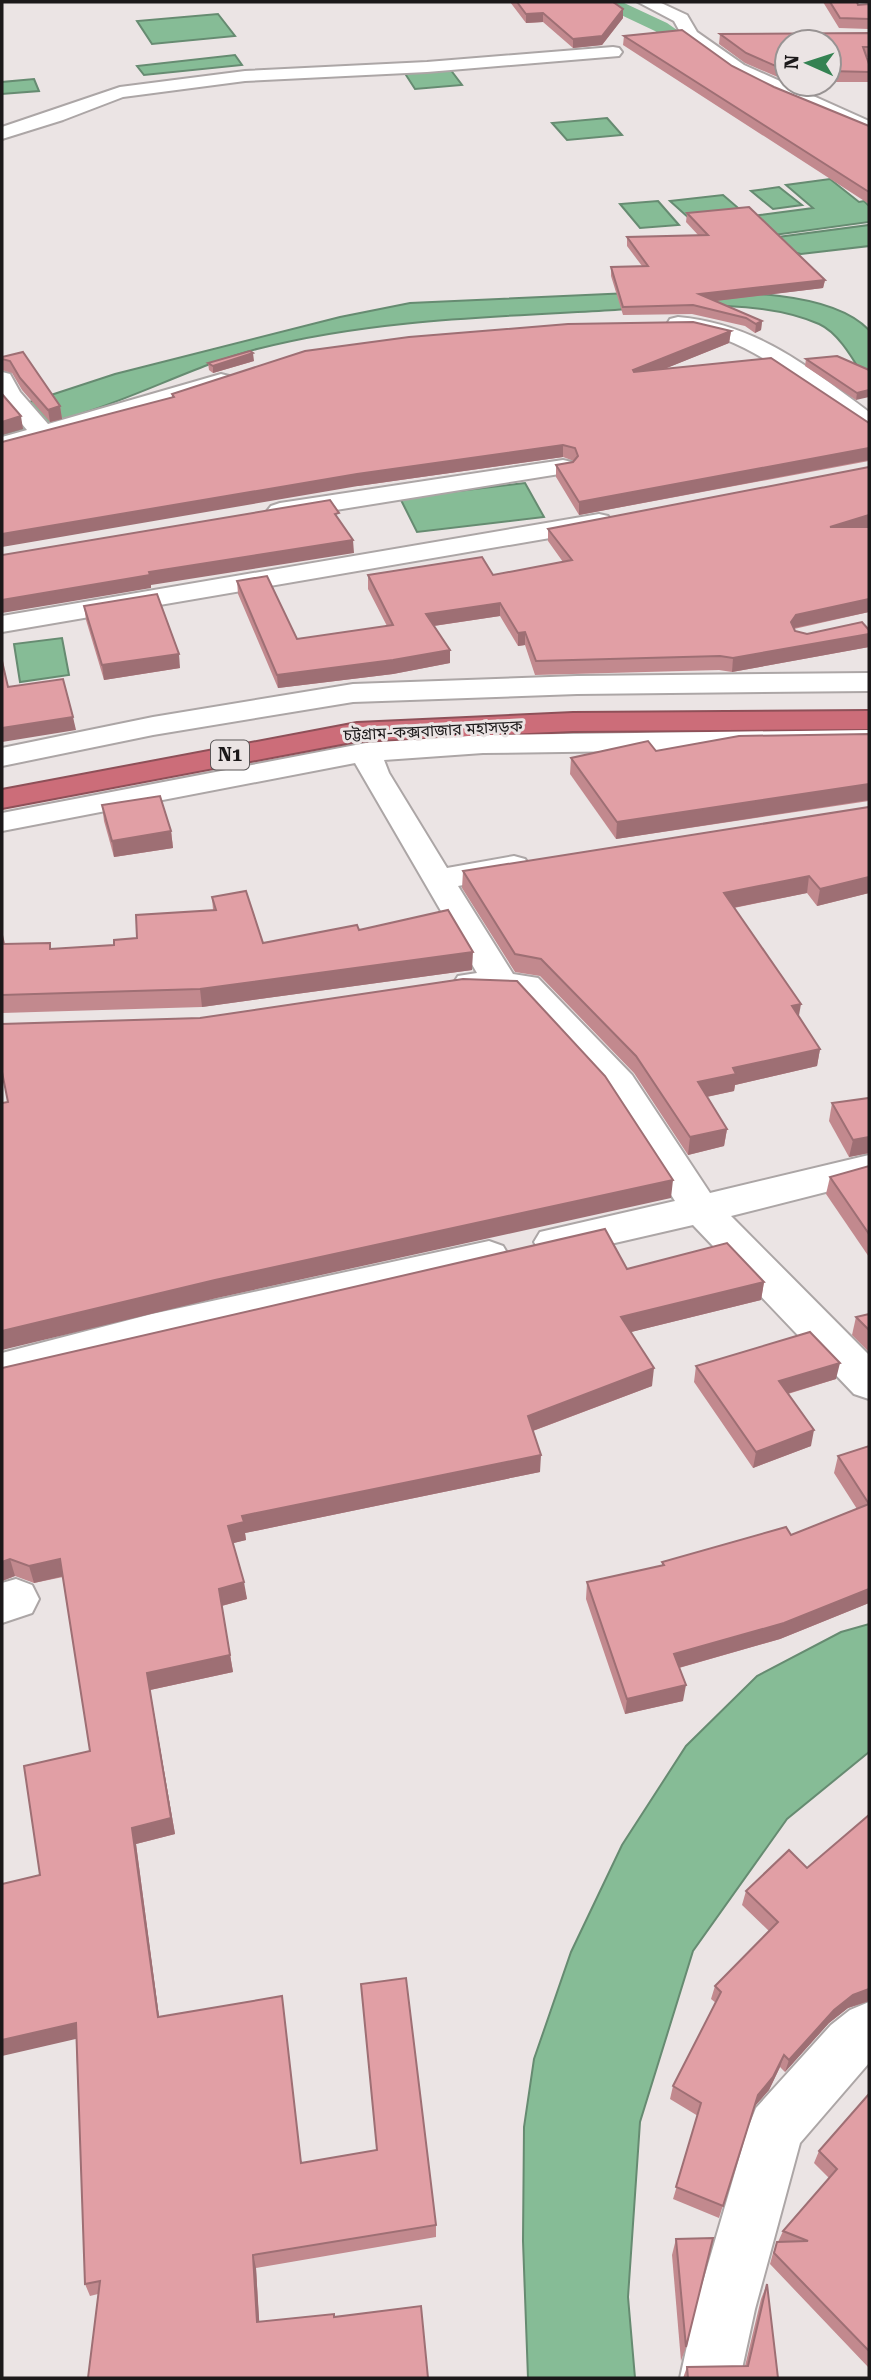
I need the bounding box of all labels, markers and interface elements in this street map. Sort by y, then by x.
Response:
north arrow [773,28,843,98]
text: N [780,54,803,70]
street label: চট্টগ্রাম-কক্সবাজার মহাসড়ক [342,716,524,745]
road number: N1 [211,740,249,770]

